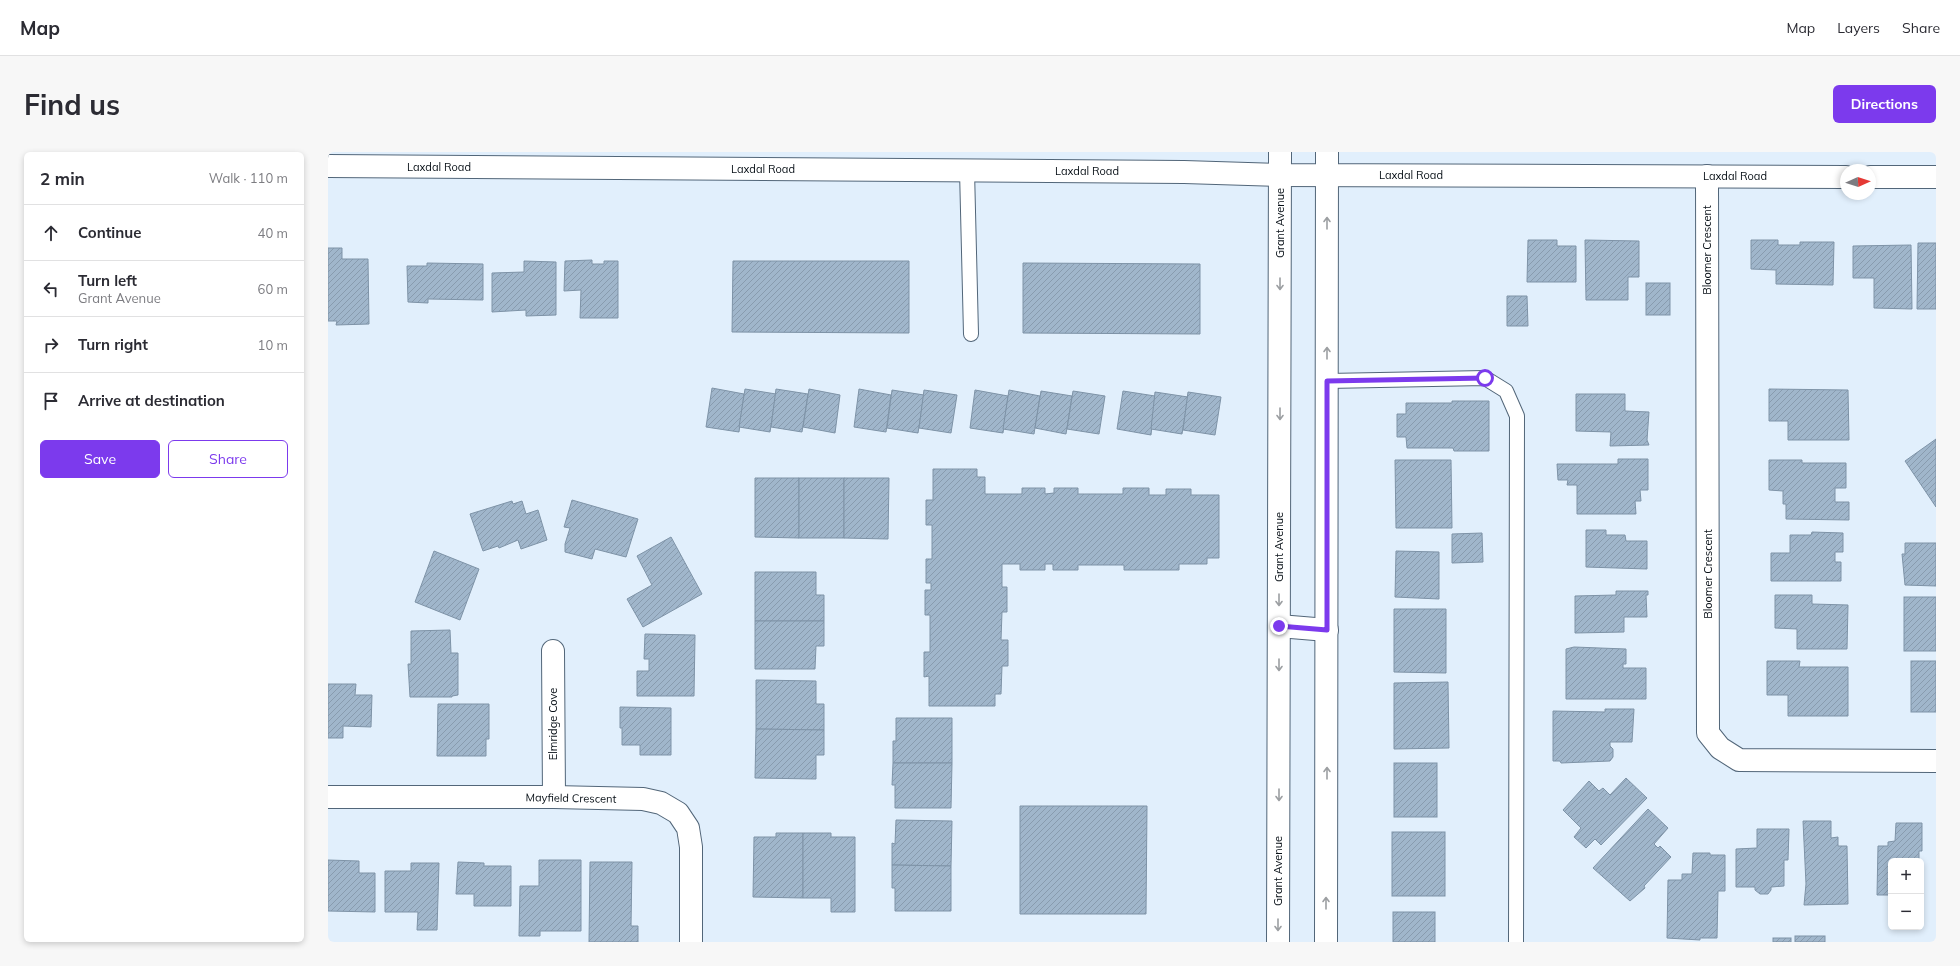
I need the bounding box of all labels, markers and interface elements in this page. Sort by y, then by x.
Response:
text: Map [20,16,60,40]
text: Map [1786,19,1815,37]
text: Layers [1837,19,1880,37]
text: Share [1902,19,1940,37]
button: Directions [1833,85,1936,123]
text: Find us [24,87,120,122]
street label: Laxdal Road [407,160,471,174]
street label: Laxdal Road [731,162,795,176]
street label: Laxdal Road [1055,164,1119,178]
north arrow [1840,164,1876,200]
text: 2 min [40,168,85,189]
street label: Laxdal Road [1379,168,1443,182]
street label: Laxdal Road [1703,169,1767,183]
text: Walk · 110 m [209,170,288,186]
street label: Grant Avenue [1273,188,1287,258]
street label: Bloomer Crescent [1700,205,1714,295]
one-way arrow [1323,217,1331,230]
icon: ahead [40,222,62,244]
text: Continue [78,223,141,242]
text: 40 m [258,225,288,241]
text: Turn left [78,271,137,290]
one-way arrow [1276,277,1284,290]
icon: left [40,278,62,300]
text: 60 m [258,281,288,297]
text: Grant Avenue [78,290,161,306]
icon: right [40,334,62,356]
text: Turn right [78,335,148,354]
text: 10 m [258,337,288,353]
one-way arrow [1323,347,1331,360]
route start [1476,369,1494,387]
icon: arrive [40,390,62,412]
text: Arrive at destination [78,391,225,410]
one-way arrow [1276,407,1283,420]
button: Save [40,440,160,478]
button: Share [168,440,288,478]
street label: Grant Avenue [1272,512,1286,582]
street label: Bloomer Crescent [1701,529,1715,619]
one-way arrow [1275,593,1283,606]
route end [1270,617,1288,635]
one-way arrow [1275,658,1283,671]
street label: Elmridge Cove [546,688,560,760]
one-way arrow [1323,767,1331,780]
one-way arrow [1275,788,1283,801]
street label: Mayfield Crescent [525,790,617,806]
street label: Grant Avenue [1271,836,1285,906]
map controls [1888,858,1924,930]
button: + [1888,858,1924,894]
button: − [1888,894,1924,930]
one-way arrow [1322,897,1330,910]
one-way arrow [1274,918,1282,931]

